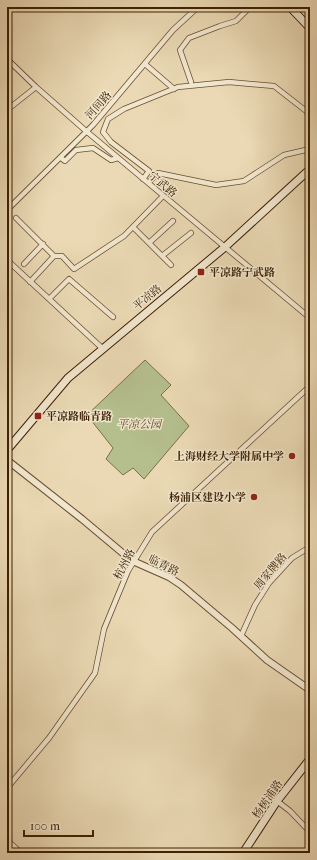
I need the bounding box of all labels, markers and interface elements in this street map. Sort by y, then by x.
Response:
street label: 河间路 [83,89,114,122]
street label: 宁武路 [146,169,179,200]
place label: 平凉路宁武路 [209,266,275,279]
marker: 平凉路宁武路 [196,267,206,277]
street label: 平凉路 [130,282,164,313]
place label: 平凉路临青路 [46,410,112,423]
marker: 平凉路临青路 [33,411,43,421]
park label: 平凉公园 [117,418,163,431]
place label: 上海财经大学附属中学 [174,450,284,463]
marker: 上海财经大学附属中学 [287,451,297,461]
place label: 杨浦区建设小学 [169,491,246,504]
marker: 杨浦区建设小学 [249,492,259,502]
street label: 杭州路 [111,547,138,582]
street label: 周家牌路 [251,550,290,592]
street label: 临青路 [146,552,181,579]
street label: 杨树浦路 [249,778,285,821]
scale bar [24,812,93,838]
text: 100 m [30,819,60,833]

